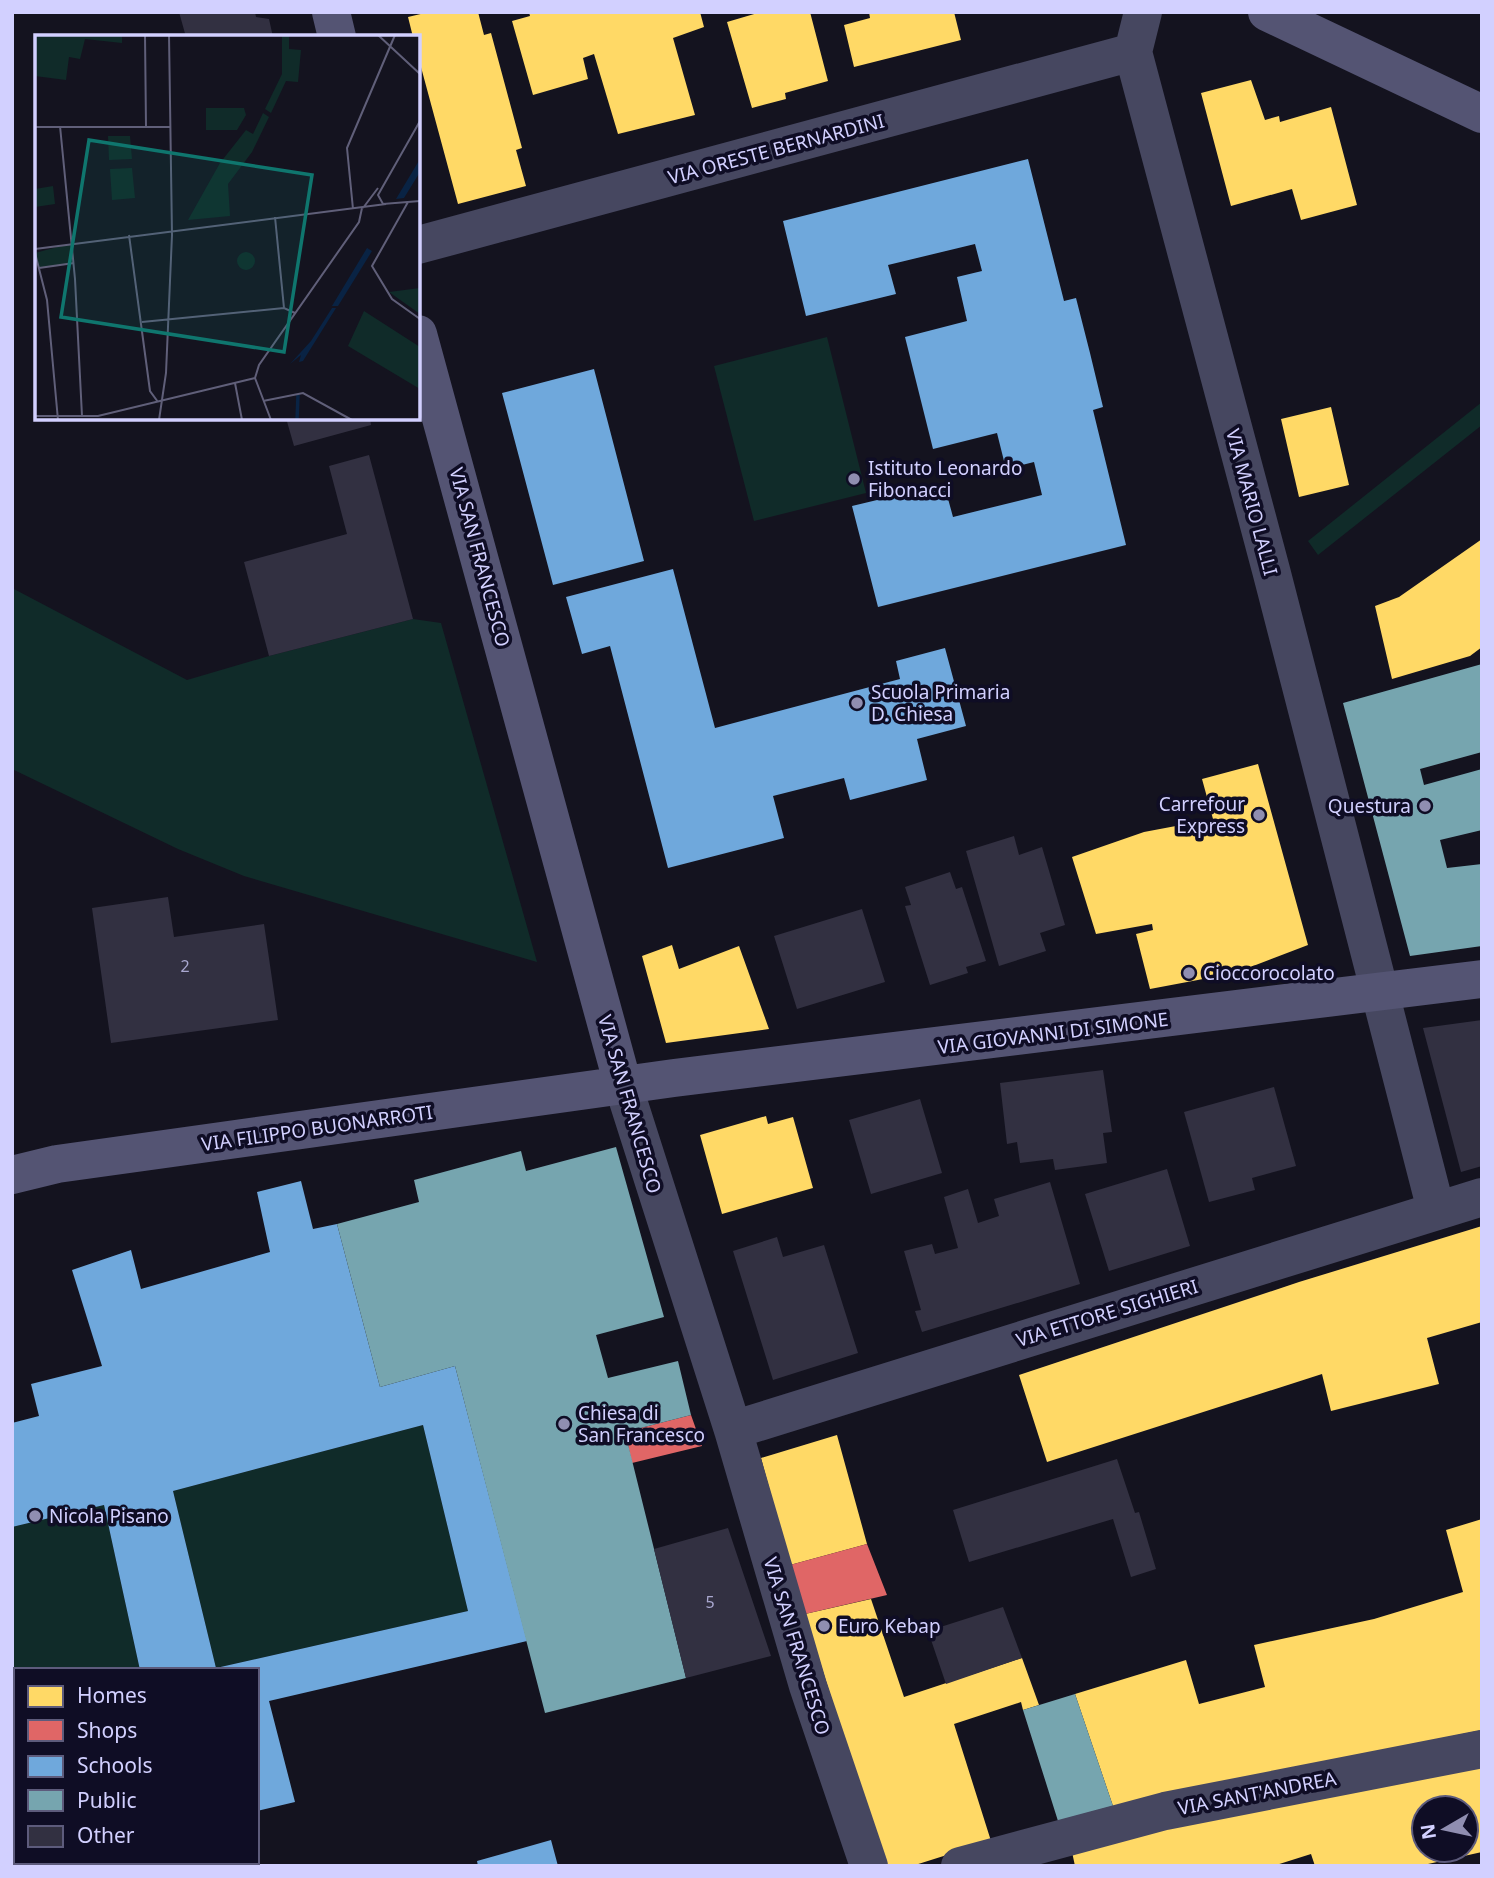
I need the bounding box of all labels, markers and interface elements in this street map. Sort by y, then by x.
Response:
inset map [35,35,420,420]
street label: VIA ORESTE BERNARDINI [665,108,887,190]
street label: VIA MARIO LALLI [1220,426,1284,578]
place label: Istituto Leonardo Fibonacci [868,455,1022,503]
street label: VIA SAN FRANCESCO [444,464,516,650]
marker: Istituto Leonardo Fibonacci [846,471,862,487]
place label: Scuola Primaria D. Chiesa [871,679,1010,727]
marker: Scuola Primaria D. Chiesa [849,695,865,711]
place label: Carrefour Express [1159,791,1245,839]
place label: Questura [1328,793,1411,819]
marker: Questura [1417,798,1433,814]
marker: Carrefour Express [1251,807,1267,823]
house number: 2 [180,955,190,977]
place label: Cioccorocolato [1203,960,1335,986]
marker: Cioccorocolato [1181,965,1197,981]
street label: VIA GIOVANNI DI SIMONE [936,1006,1170,1060]
street label: VIA SAN FRANCESCO [592,1012,668,1196]
street label: VIA FILIPPO BUONARROTI [200,1099,434,1157]
street label: VIA ETTORE SIGHIERI [1013,1273,1201,1353]
place label: Chiesa di San Francesco [578,1400,705,1448]
marker: Chiesa di San Francesco [556,1416,572,1432]
place label: Nicola Pisano [49,1503,169,1529]
marker: Nicola Pisano [27,1508,43,1524]
street label: VIA SAN FRANCESCO [758,1554,836,1738]
house number: 5 [705,1591,715,1613]
place label: Euro Kebap [838,1613,941,1639]
marker: Euro Kebap [816,1618,832,1634]
legend [14,1668,259,1864]
text: Homes [77,1681,147,1709]
text: Shops [77,1716,137,1744]
text: Schools [77,1751,152,1779]
street label: VIA SANT'ANDREA [1176,1765,1339,1821]
text: Public [77,1786,137,1814]
north arrow [1410,1794,1480,1864]
text: Other [77,1821,135,1849]
text: N [1414,1822,1442,1841]

